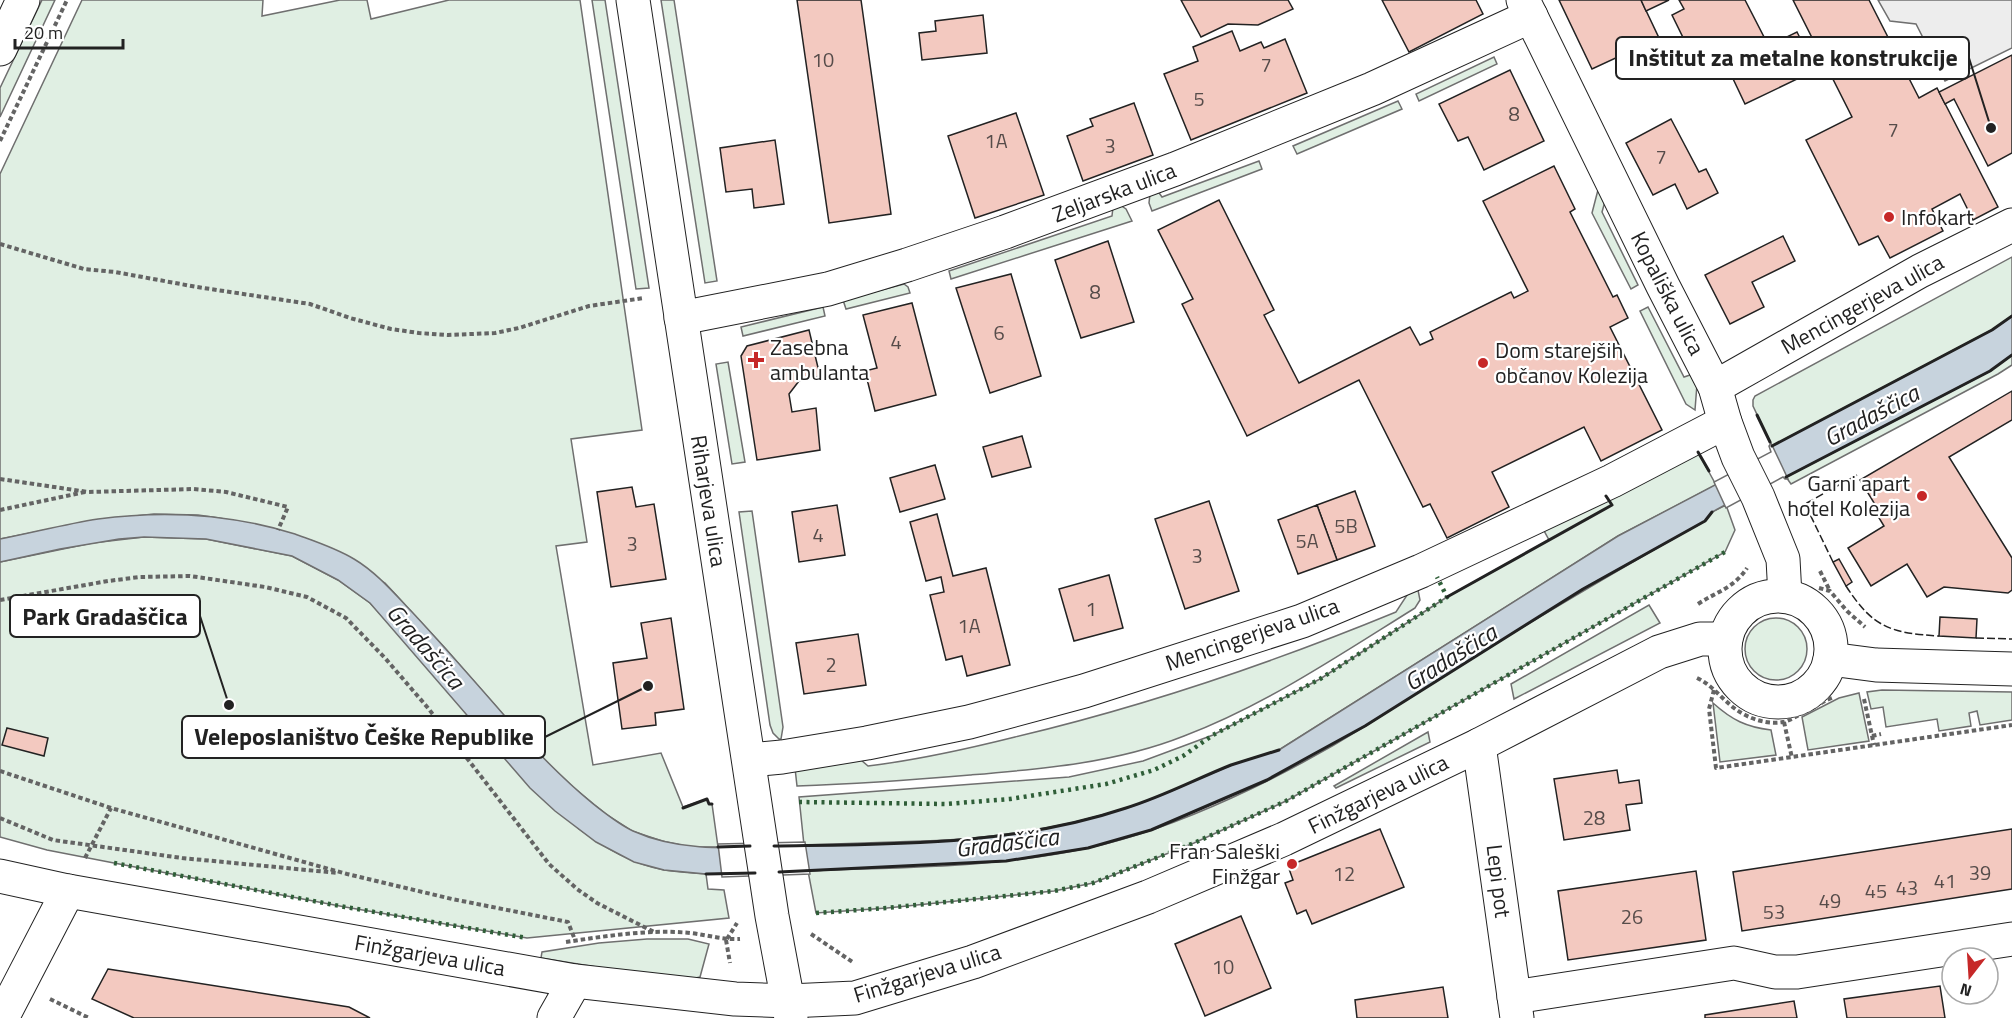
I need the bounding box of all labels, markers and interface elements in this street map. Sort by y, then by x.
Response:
scale bar [15,12,123,50]
text: 20 m [24,19,63,46]
callout: Inštitut za metalne konstrukcije [1616,37,1969,79]
text: Inštitut za metalne konstrukcije [1628,39,1958,75]
house number: 10 [812,44,834,75]
house number: 7 [1260,49,1272,80]
house number: 5 [1193,83,1205,114]
house number: 8 [1508,98,1520,129]
house number: 7 [1887,114,1899,145]
house number: 1A [984,125,1008,156]
house number: 3 [1104,130,1116,161]
house number: 7 [1655,141,1667,172]
street label: Zeljarska ulica [1047,153,1181,231]
place label: Infokart [1901,200,1974,234]
marker: Infokart [1882,210,1896,224]
street label: Kopališka ulica [1622,225,1714,361]
street label: Mencingerjeva ulica [1774,245,1950,363]
house number: 8 [1089,276,1101,307]
house number: 6 [993,317,1005,348]
house number: 4 [890,326,902,357]
place label: Zasebna ambulanta [770,330,869,389]
place label: Dom starejših občanov Kolezija [1495,333,1648,392]
marker: Zasebna ambulanta [747,351,765,369]
marker: Dom starejših občanov Kolezija [1476,356,1490,370]
water label: Gradaščica [1817,374,1927,455]
street label: Riharjeva ulica [682,433,736,569]
place label: Garni apart hotel Kolezija [1787,466,1910,525]
marker: Garni apart hotel Kolezija [1915,489,1929,503]
house number: 5B [1334,510,1358,541]
house number: 4 [812,519,824,550]
house number: 5A [1295,525,1319,556]
house number: 3 [626,528,638,559]
house number: 3 [1191,540,1203,571]
street label: Mencingerjeva ulica [1161,588,1343,680]
house number: 1 [1085,593,1097,624]
callout: Park Gradaščica [10,595,200,637]
water label: Gradaščica [378,595,475,698]
text: Park Gradaščica [22,598,188,634]
house number: 1A [957,610,981,641]
water label: Gradaščica [1397,613,1505,700]
house number: 2 [825,649,837,680]
callout: Veleposlaništvo Češke Republike [182,716,545,758]
text: Veleposlaništvo Češke Republike [194,718,534,754]
street label: Finžgarjeva ulica [1302,745,1454,843]
house number: 28 [1583,802,1605,833]
water label: Gradaščica [953,818,1063,866]
place label: Fran Saleški Finžgar [1169,834,1280,893]
street label: Lepi pot [1478,842,1520,920]
marker: Fran Saleški Finžgar [1285,857,1299,871]
house number: 39 [1969,857,1991,888]
house number: 12 [1333,858,1355,889]
house number: 41 [1934,865,1956,896]
house number: 43 [1896,872,1918,903]
house number: 45 [1865,875,1887,906]
house number: 49 [1819,885,1841,916]
house number: 53 [1763,896,1785,927]
house number: 26 [1621,901,1643,932]
street label: Finžgarjeva ulica [352,925,508,985]
street label: Finžgarjeva ulica [849,934,1005,1012]
north arrow [1940,946,2000,1006]
house number: 10 [1212,951,1234,982]
text: N [1957,977,1974,1003]

